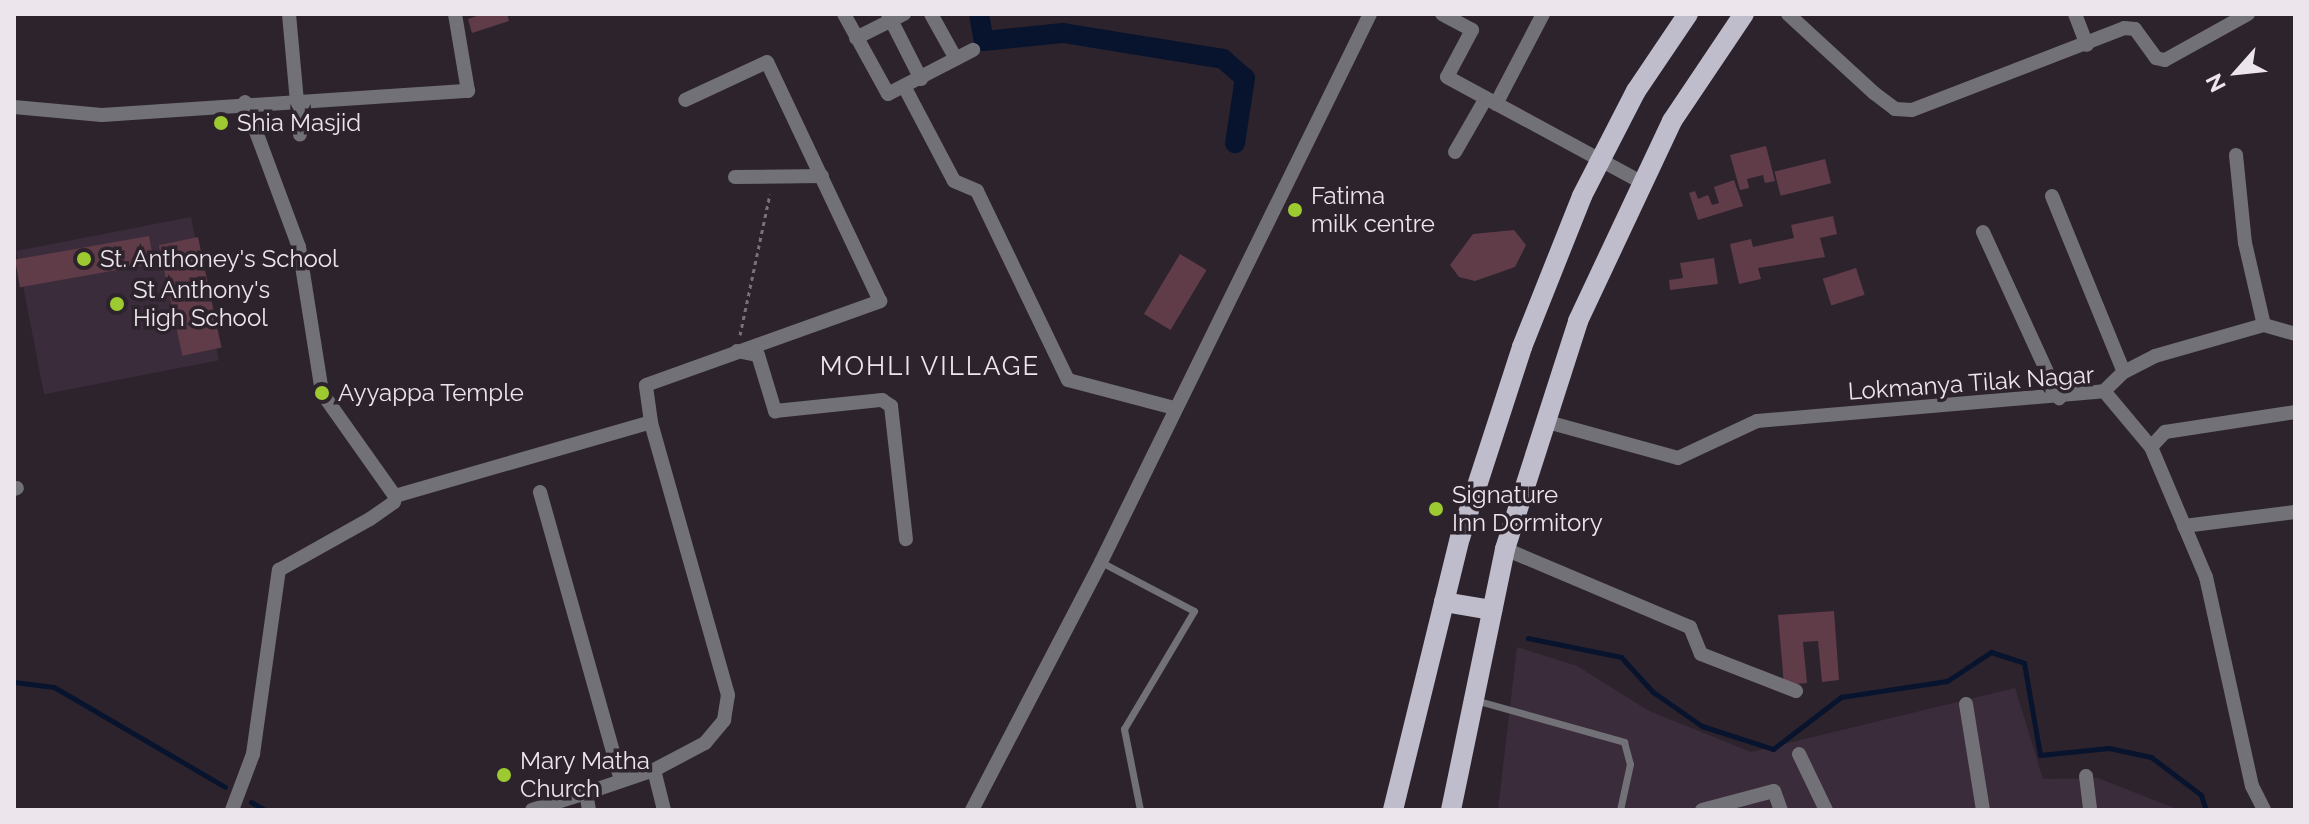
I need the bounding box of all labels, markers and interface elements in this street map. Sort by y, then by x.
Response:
north arrow [2197,32,2277,112]
text: N [2200,70,2231,96]
place label: Shia Masjid [237,109,361,137]
marker: Shia Masjid [212,114,230,132]
place label: Fatima milk centre [1311,182,1435,238]
marker: Fatima milk centre [1286,201,1304,219]
place label: St. Anthoney's School [100,245,339,273]
marker: St. Anthoney's School [75,250,93,268]
place label: St Anthony's High School [133,276,271,332]
marker: St Anthony's High School [108,295,126,313]
district label: MOHLI VILLAGE [819,351,1041,383]
street label: Lokmanya Tilak Nagar [1846,360,2096,406]
place label: Ayyappa Temple [338,379,524,407]
marker: Ayyappa Temple [313,384,331,402]
place label: Signature Inn Dormitory [1452,481,1603,537]
marker: Signature Inn Dormitory [1427,500,1445,518]
place label: Mary Matha Church [520,747,651,803]
marker: Mary Matha Church [495,766,513,784]

